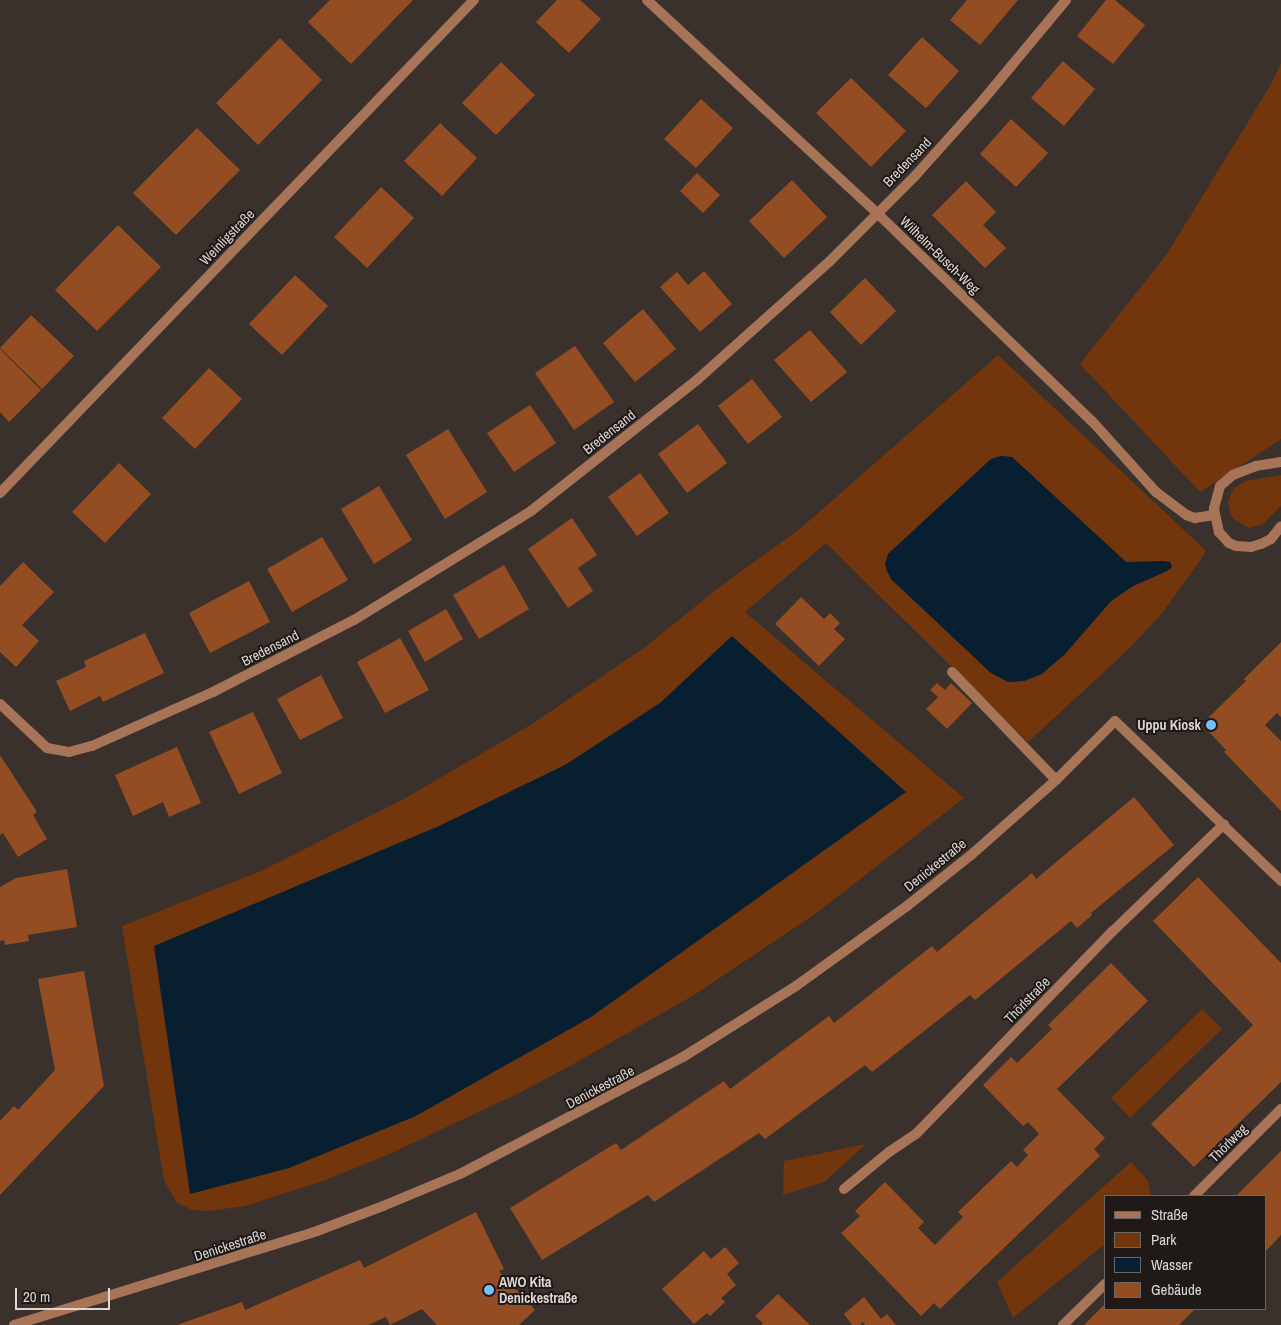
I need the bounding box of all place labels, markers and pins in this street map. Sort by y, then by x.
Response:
place label: Uppu Kiosk [1137,717,1201,733]
marker: Uppu Kiosk [1205,719,1217,731]
place label: AWO Kita Denickestraße [499,1274,577,1306]
marker: AWO Kita Denickestraße [483,1284,495,1296]

